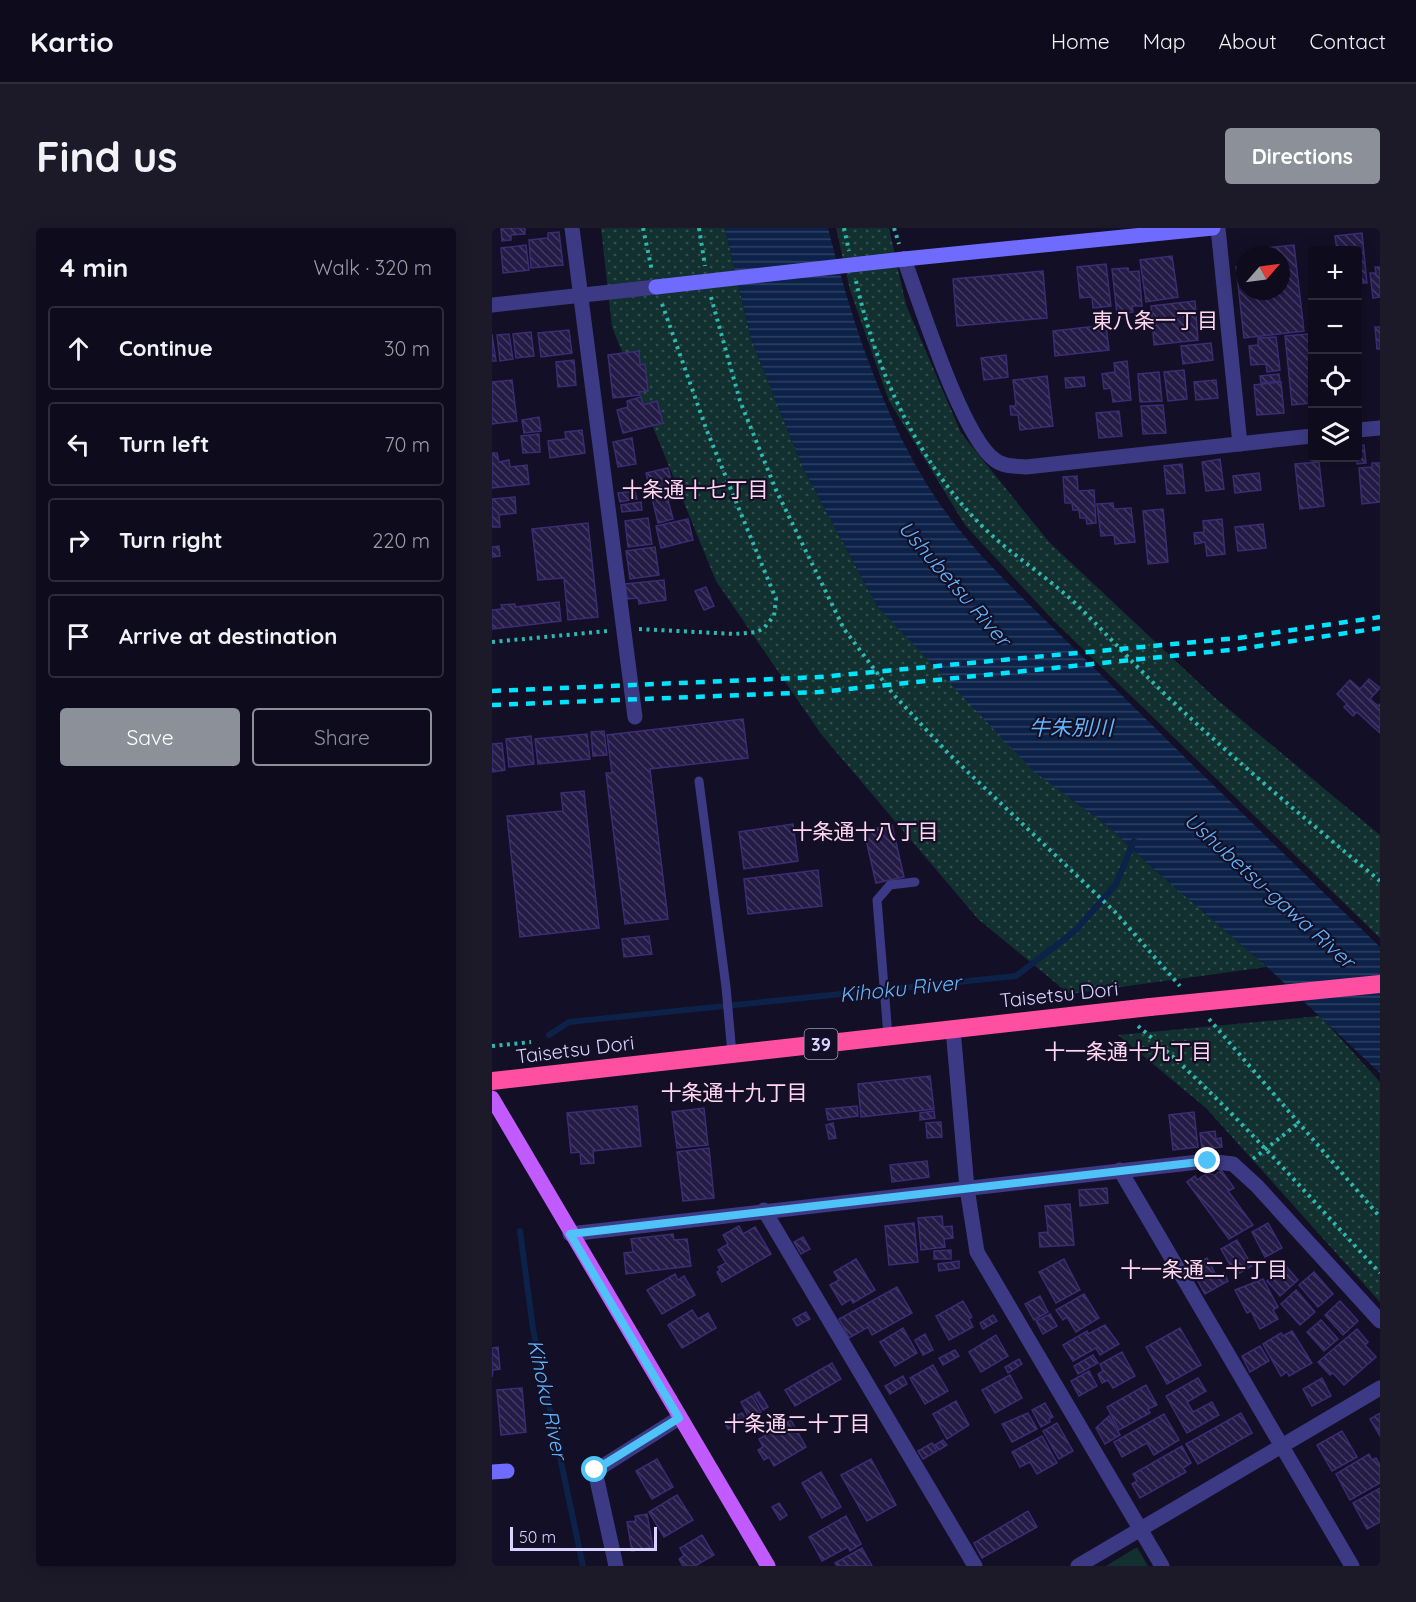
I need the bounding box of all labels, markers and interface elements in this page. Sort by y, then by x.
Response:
text: Kartio [30,24,114,59]
text: Home [1051,28,1110,54]
text: Map [1143,28,1186,54]
text: About [1219,28,1277,54]
text: Contact [1310,28,1386,54]
button: Directions [1225,128,1380,184]
text: Find us [36,130,178,183]
north arrow [1236,246,1290,300]
map controls [1308,246,1362,462]
button: + [1308,246,1362,300]
text: 4 min [60,251,128,284]
text: Walk · 320 m [313,255,432,280]
button: − [1308,300,1362,354]
district label: 東八条一丁目 [1092,307,1218,333]
icon: ahead [62,332,95,365]
text: Continue [119,334,213,362]
text: 30 m [384,336,430,361]
button: locate [1308,354,1362,408]
button: layers [1308,408,1362,462]
icon: left [62,428,95,461]
text: Turn left [119,430,209,458]
text: 70 m [384,432,430,457]
district label: 十条通十七丁目 [622,476,769,502]
water label: Ushubetsu River [893,515,1019,653]
icon: right [62,524,95,557]
text: Turn right [119,526,223,554]
text: 220 m [372,528,430,553]
icon: arrive [62,620,95,653]
text: Arrive at destination [119,622,337,650]
button: Save [60,708,240,766]
button: Share [252,708,432,766]
water label: 牛朱別川 [1029,714,1115,740]
water label: Ushubetsu-gawa River [1179,807,1363,975]
district label: 十条通十八丁目 [792,818,939,844]
water label: Kihoku River [838,968,965,1007]
street label: Taisetsu Dori [998,975,1120,1013]
street label: Taisetsu Dori [514,1029,636,1069]
road number: 39 [804,1029,838,1059]
district label: 十一条通十九丁目 [1044,1038,1212,1064]
district label: 十条通十九丁目 [661,1079,808,1105]
route end [1194,1147,1220,1173]
district label: 十一条通二十丁目 [1120,1256,1288,1282]
water label: Kihoku River [523,1337,574,1464]
district label: 十条通二十丁目 [724,1410,871,1436]
route start [581,1456,607,1482]
scale bar [510,1524,657,1552]
text: 50 m [519,1527,556,1547]

